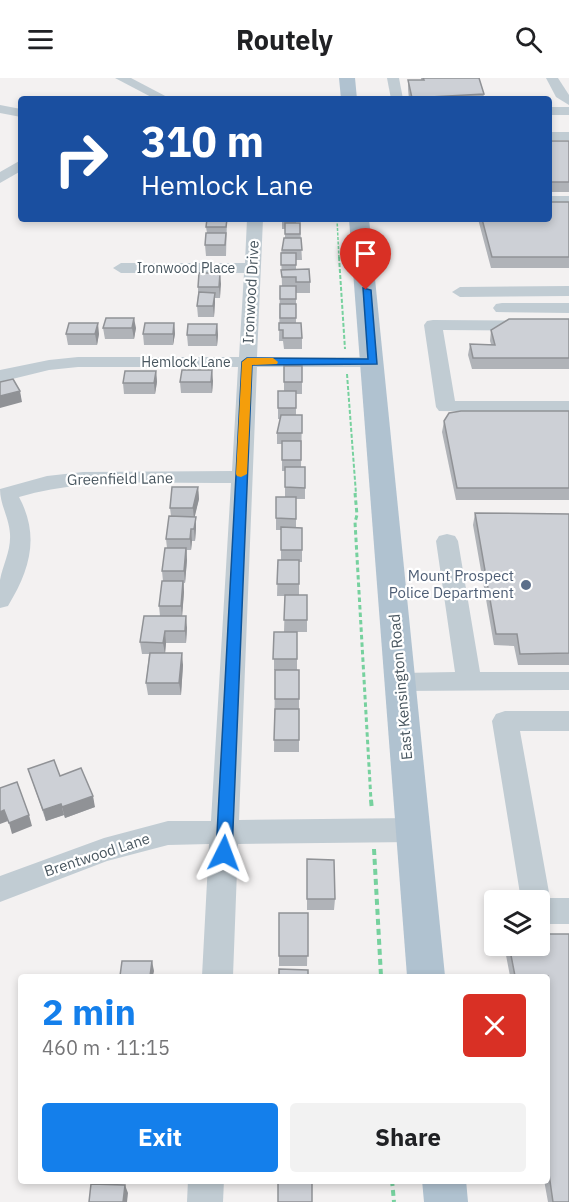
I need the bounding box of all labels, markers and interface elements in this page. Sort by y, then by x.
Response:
text: Routely [236,22,333,57]
icon: menu [24,23,57,56]
icon: search [512,23,545,56]
text: 310 m [141,114,264,169]
icon: right [42,120,120,198]
text: Hemlock Lane [141,167,313,202]
pin [340,228,391,290]
icon: arrive [349,237,382,270]
street label: Ironwood Drive [238,240,263,344]
street label: Ironwood Place [137,259,236,277]
street label: Hemlock Lane [141,353,231,371]
street label: Greenfield Lane [67,468,173,489]
place label: Mount Prospect Police Department [389,566,514,602]
marker: Mount Prospect Police Department [519,578,533,592]
street label: East Kensington Road [385,613,416,761]
position arrow [192,821,256,885]
street label: Brentwood Lane [42,828,152,881]
map controls [484,890,550,956]
button: layers [484,890,550,956]
text: 2 min [42,988,136,1035]
button: close [463,994,526,1057]
text: 460 m · 11:15 [42,1034,170,1061]
button: Exit [42,1103,278,1172]
button: Share [290,1103,526,1172]

